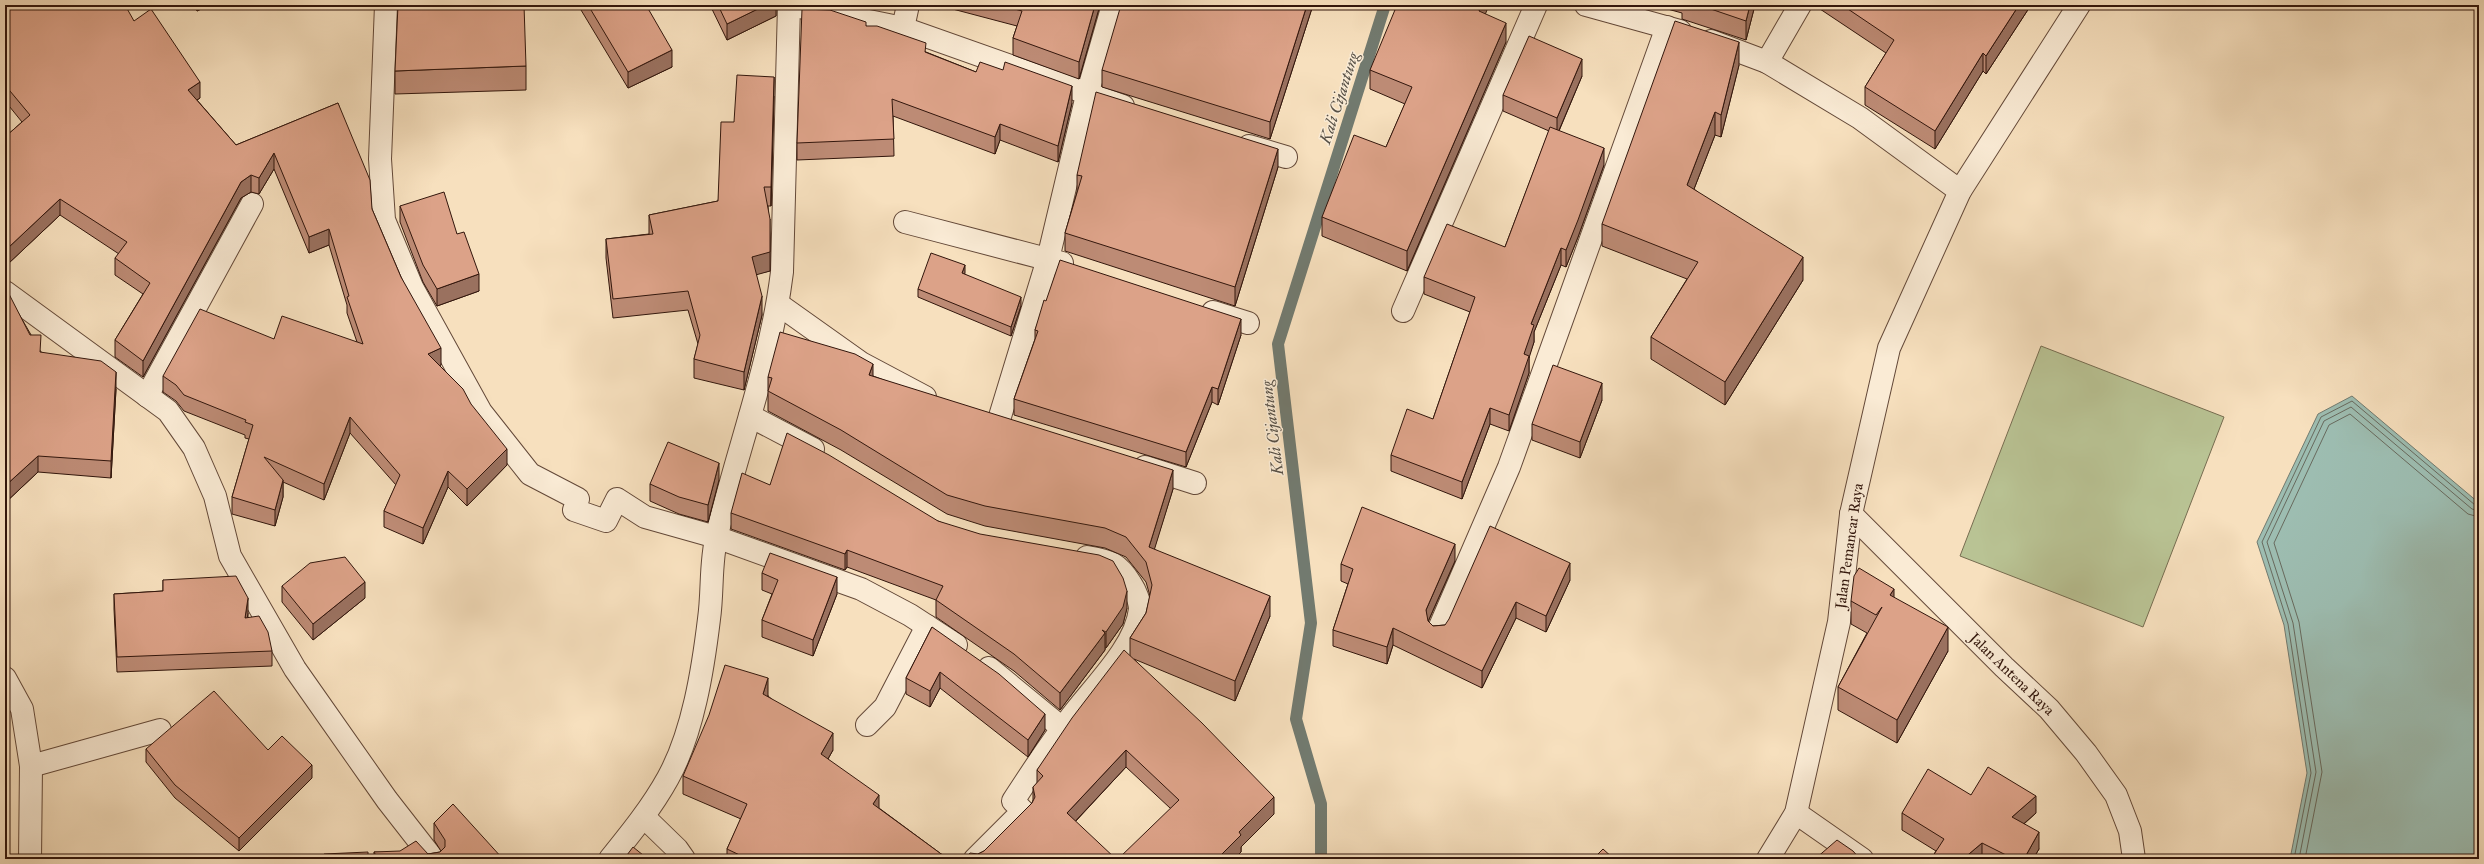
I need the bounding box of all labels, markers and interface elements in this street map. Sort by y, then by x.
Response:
water label: Kali Cijantung [1315,49,1364,147]
water label: Kali Cijantung [1257,379,1288,477]
street label: Jalan Pemancar Raya [1831,481,1868,612]
street label: Jalan Antena Raya [1964,628,2059,720]

